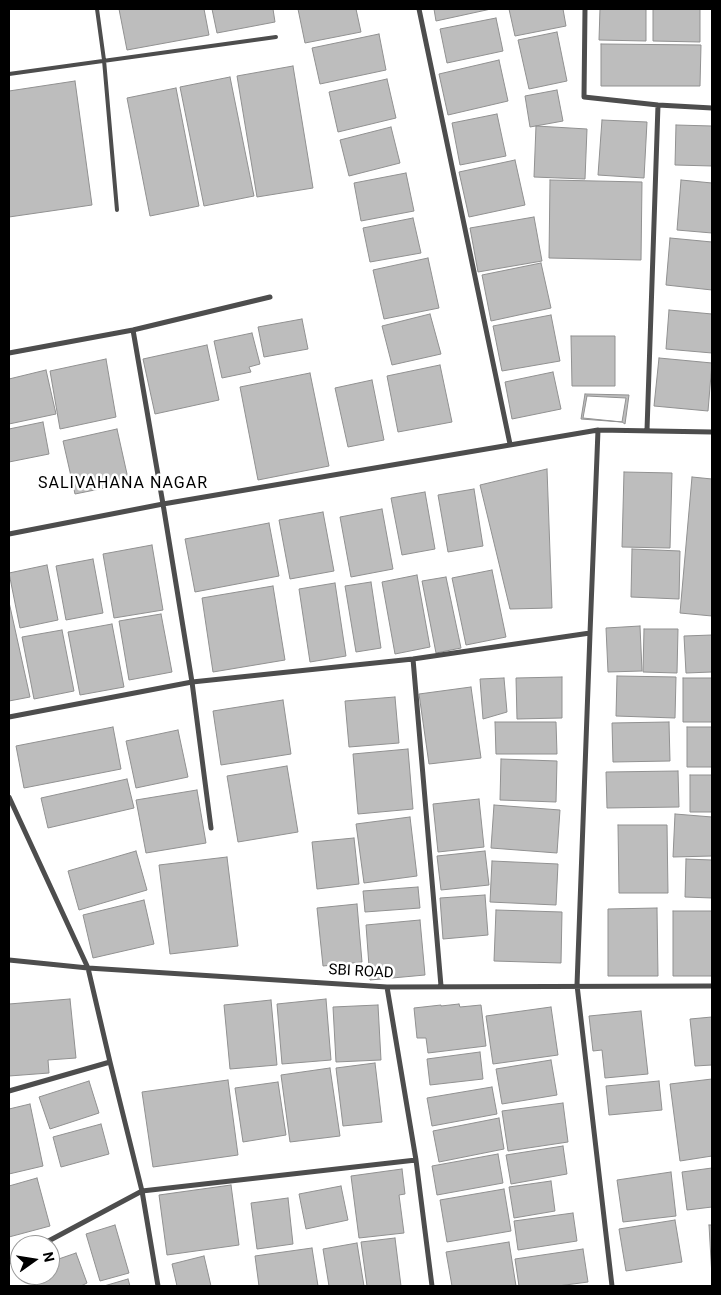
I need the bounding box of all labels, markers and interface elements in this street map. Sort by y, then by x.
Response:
district label: SALIVAHANA NAGAR [36,474,210,494]
street label: SBI ROAD [328,961,394,983]
north arrow [10,1235,60,1285]
text: N [40,1250,58,1263]

